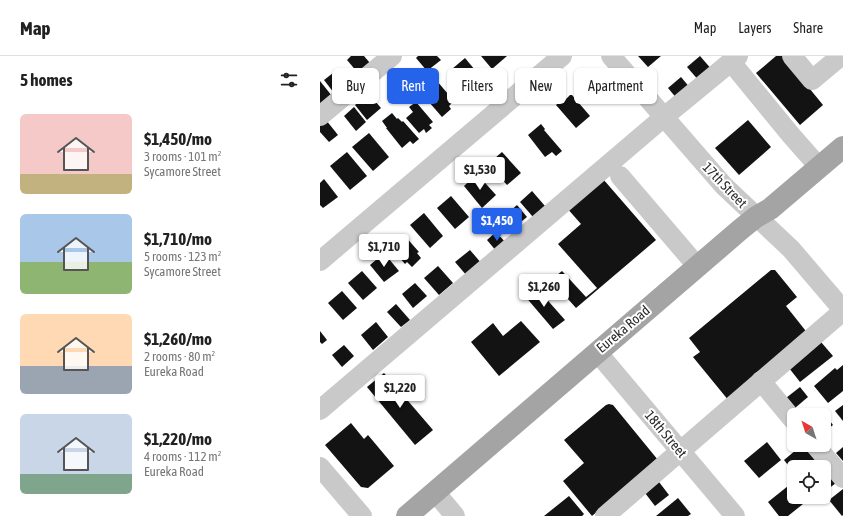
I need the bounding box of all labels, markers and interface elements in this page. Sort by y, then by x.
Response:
text: Map [20,17,51,39]
text: Map [694,20,716,36]
text: Layers [738,20,771,36]
text: Share [793,20,823,36]
chip: Buy [332,68,379,104]
chip: Rent [387,68,439,104]
chip: Filters [447,68,507,104]
chip: New [515,68,566,104]
chip: Apartment [574,68,657,104]
icon: filters [278,69,300,91]
text: 5 homes [20,70,73,90]
text: $1,450/mo [144,129,212,149]
icon: home [52,130,100,178]
text: 3 rooms · 101 m² [144,149,221,164]
pin: $1,530 [447,157,513,191]
street label: 17th Street [700,159,750,211]
text: $1,530 [464,162,496,177]
text: Sycamore Street [144,164,221,179]
pin: $1,450 [464,208,530,242]
text: $1,450 [481,213,513,228]
text: $1,710/mo [144,229,212,249]
icon: home [52,230,100,278]
pin: $1,710 [351,234,417,268]
text: $1,710 [368,239,400,254]
text: 5 rooms · 123 m² [144,249,221,264]
text: Sycamore Street [144,264,221,279]
pin: $1,260 [511,274,577,308]
text: $1,260 [528,279,560,294]
street label: Eureka Road [593,302,653,356]
text: $1,260/mo [144,329,212,349]
icon: home [52,330,100,378]
text: 2 rooms · 80 m² [144,349,215,364]
text: Eureka Road [144,364,204,379]
pin: $1,220 [367,375,433,409]
text: $1,220 [384,380,416,395]
street label: 18th Street [642,407,690,461]
north arrow [787,408,831,452]
map controls [787,408,831,504]
text: $1,220/mo [144,429,212,449]
icon: home [52,430,100,478]
text: 4 rooms · 112 m² [144,449,221,464]
button: locate [787,460,831,504]
text: Eureka Road [144,464,204,479]

